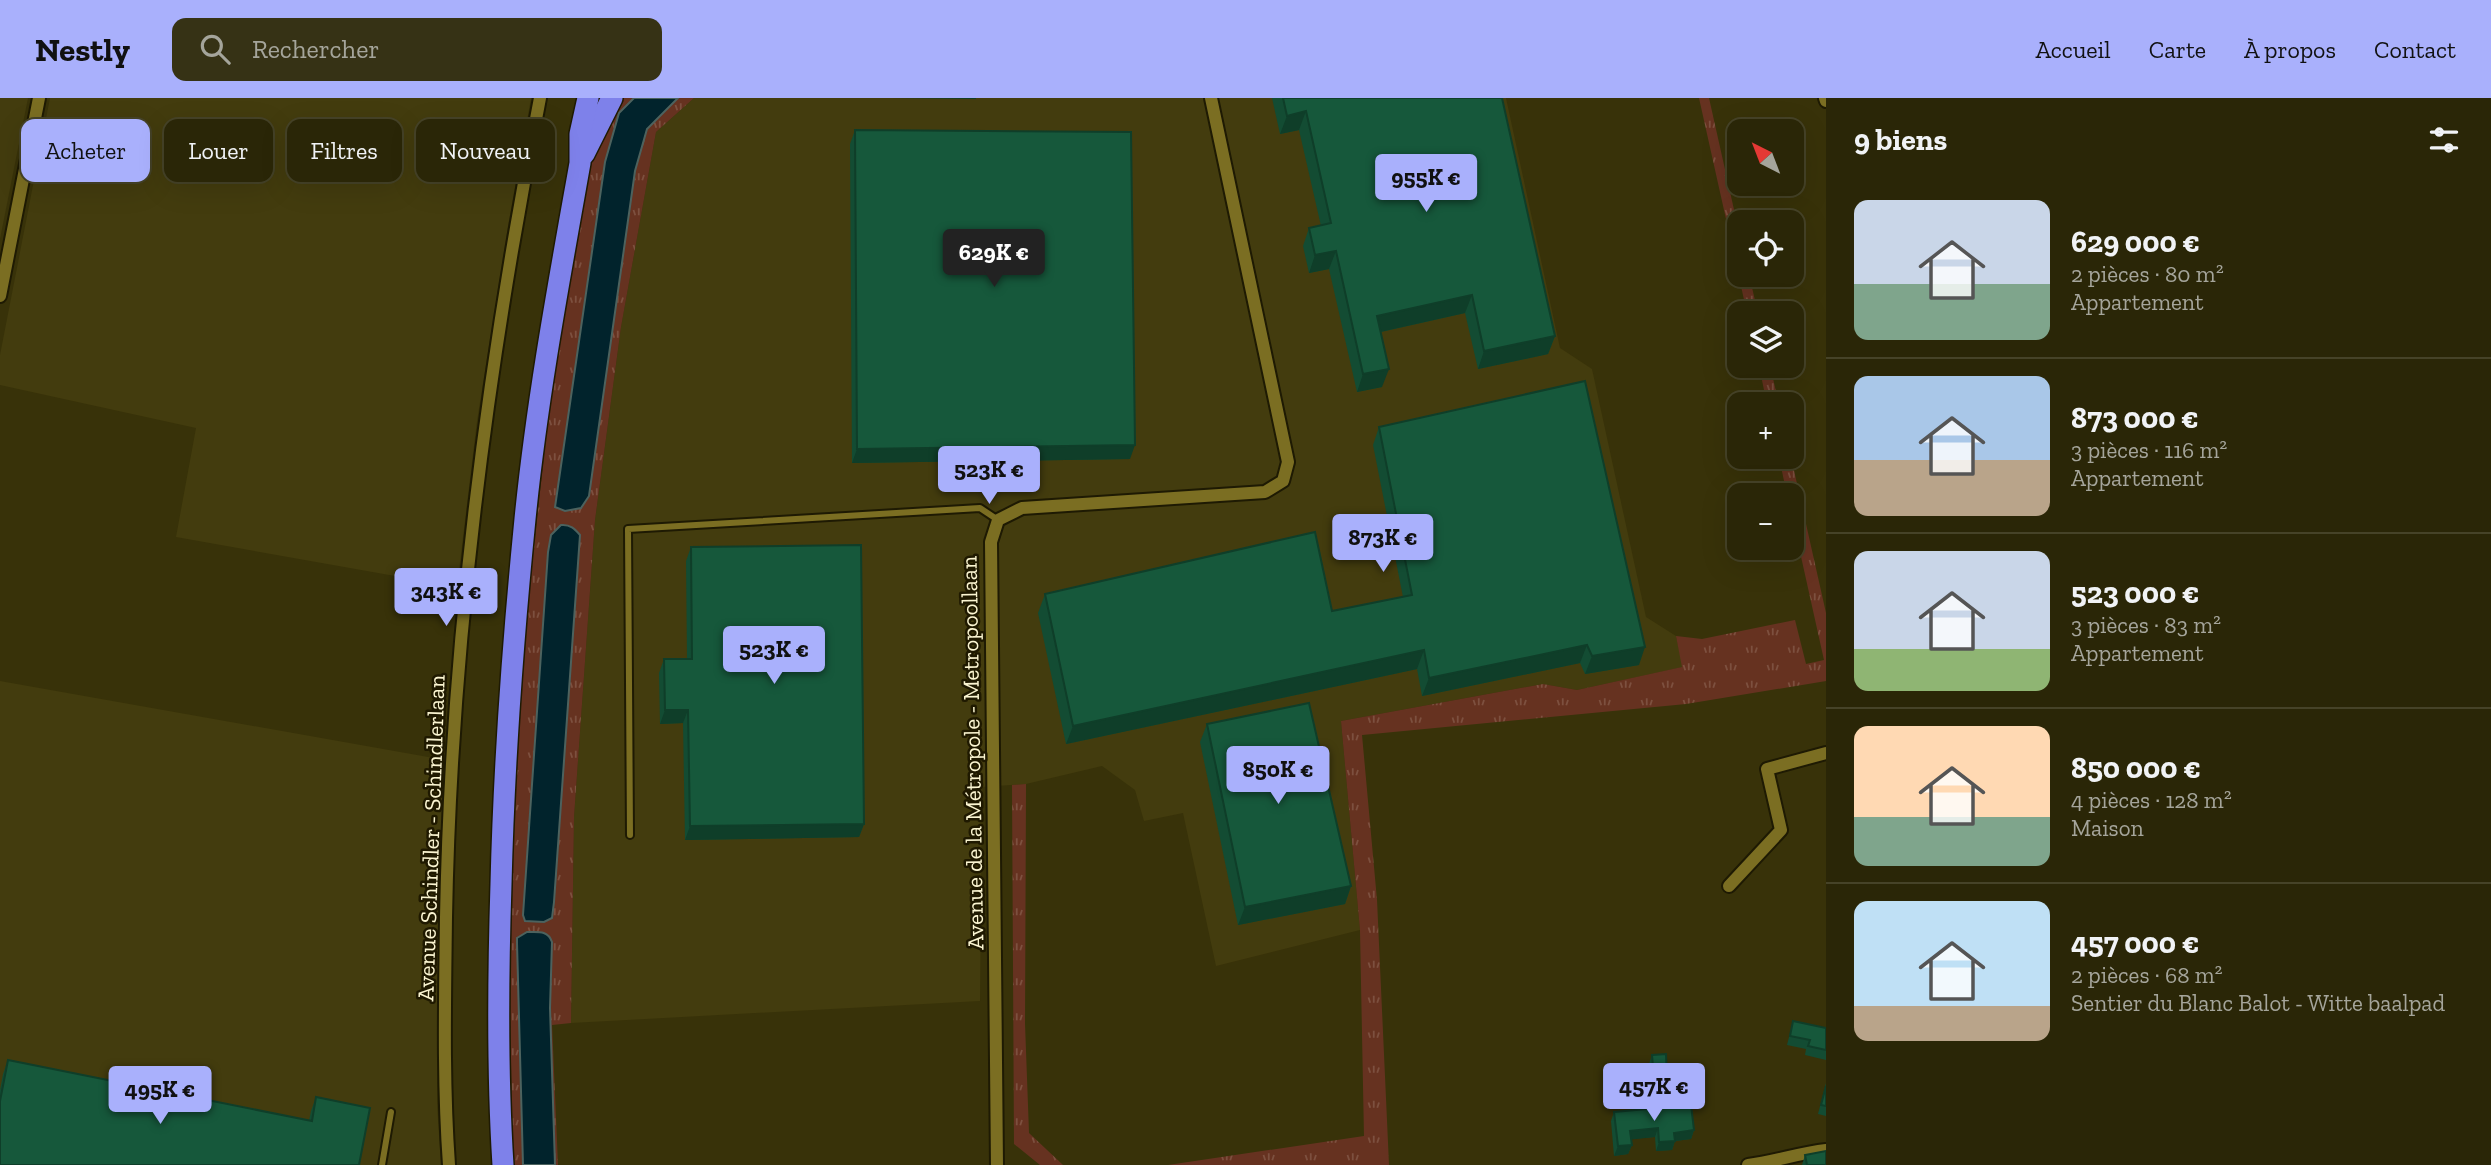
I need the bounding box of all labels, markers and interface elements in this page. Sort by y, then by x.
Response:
search box [172,18,662,81]
text: Nestly [35,30,130,69]
icon: search [196,30,234,68]
text: Rechercher [252,33,379,65]
text: Accueil [2035,35,2111,64]
text: Carte [2149,35,2206,64]
text: À propos [2244,35,2336,64]
text: Contact [2374,35,2456,64]
chip: Acheter [21,119,150,182]
chip: Louer [164,119,273,182]
chip: Filtres [287,119,402,182]
chip: Nouveau [416,119,555,182]
north arrow [1727,119,1804,196]
map controls [1727,119,1804,560]
icon: filters [2425,121,2463,159]
text: 9 biens [1854,122,1947,158]
pin: 955K € [1369,155,1483,214]
text: 955K € [1391,163,1461,191]
button: locate [1727,210,1804,287]
text: 629 000 € [2071,224,2200,260]
icon: home [1910,228,1994,312]
pin: 629K € [937,230,1051,289]
text: 629K € [959,238,1029,266]
text: 2 pièces · 80 m² [2071,260,2224,288]
text: Appartement [2071,288,2204,316]
button: layers [1727,301,1804,378]
button: + [1727,392,1804,469]
text: 873 000 € [2071,400,2199,436]
icon: home [1910,404,1994,488]
text: 3 pièces · 116 m² [2071,436,2227,464]
pin: 523K € [932,446,1046,506]
text: 523K € [954,455,1024,483]
text: Appartement [2071,464,2204,492]
button: − [1727,483,1804,560]
pin: 873K € [1326,514,1440,574]
text: 873K € [1348,523,1418,551]
street label: Avenue de la Métropole - Metropoollaan [955,556,989,950]
pin: 343K € [389,568,503,628]
text: 523 000 € [2071,575,2200,611]
text: 343K € [410,577,482,605]
icon: home [1910,579,1994,663]
text: 3 pièces · 83 m² [2071,611,2221,639]
pin: 523K € [717,626,831,686]
text: 523K € [739,635,809,663]
text: Appartement [2071,639,2204,667]
street label: Avenue Schindler - Schindlerlaan [411,674,451,1002]
pin: 850K € [1221,746,1335,806]
text: 850 000 € [2071,750,2201,786]
icon: home [1910,754,1994,838]
text: 850K € [1242,755,1314,783]
text: 4 pièces · 128 m² [2071,786,2232,814]
text: Maison [2071,814,2144,842]
text: 457 000 € [2071,925,2199,961]
icon: home [1910,929,1994,1013]
text: 2 pièces · 68 m² [2071,961,2223,989]
text: Sentier du Blanc Balot - Witte baalpad [2071,989,2445,1017]
pin: 457K € [1597,1063,1711,1123]
pin: 495K € [103,1066,217,1126]
text: 457K € [1619,1072,1689,1100]
text: 495K € [125,1075,195,1103]

